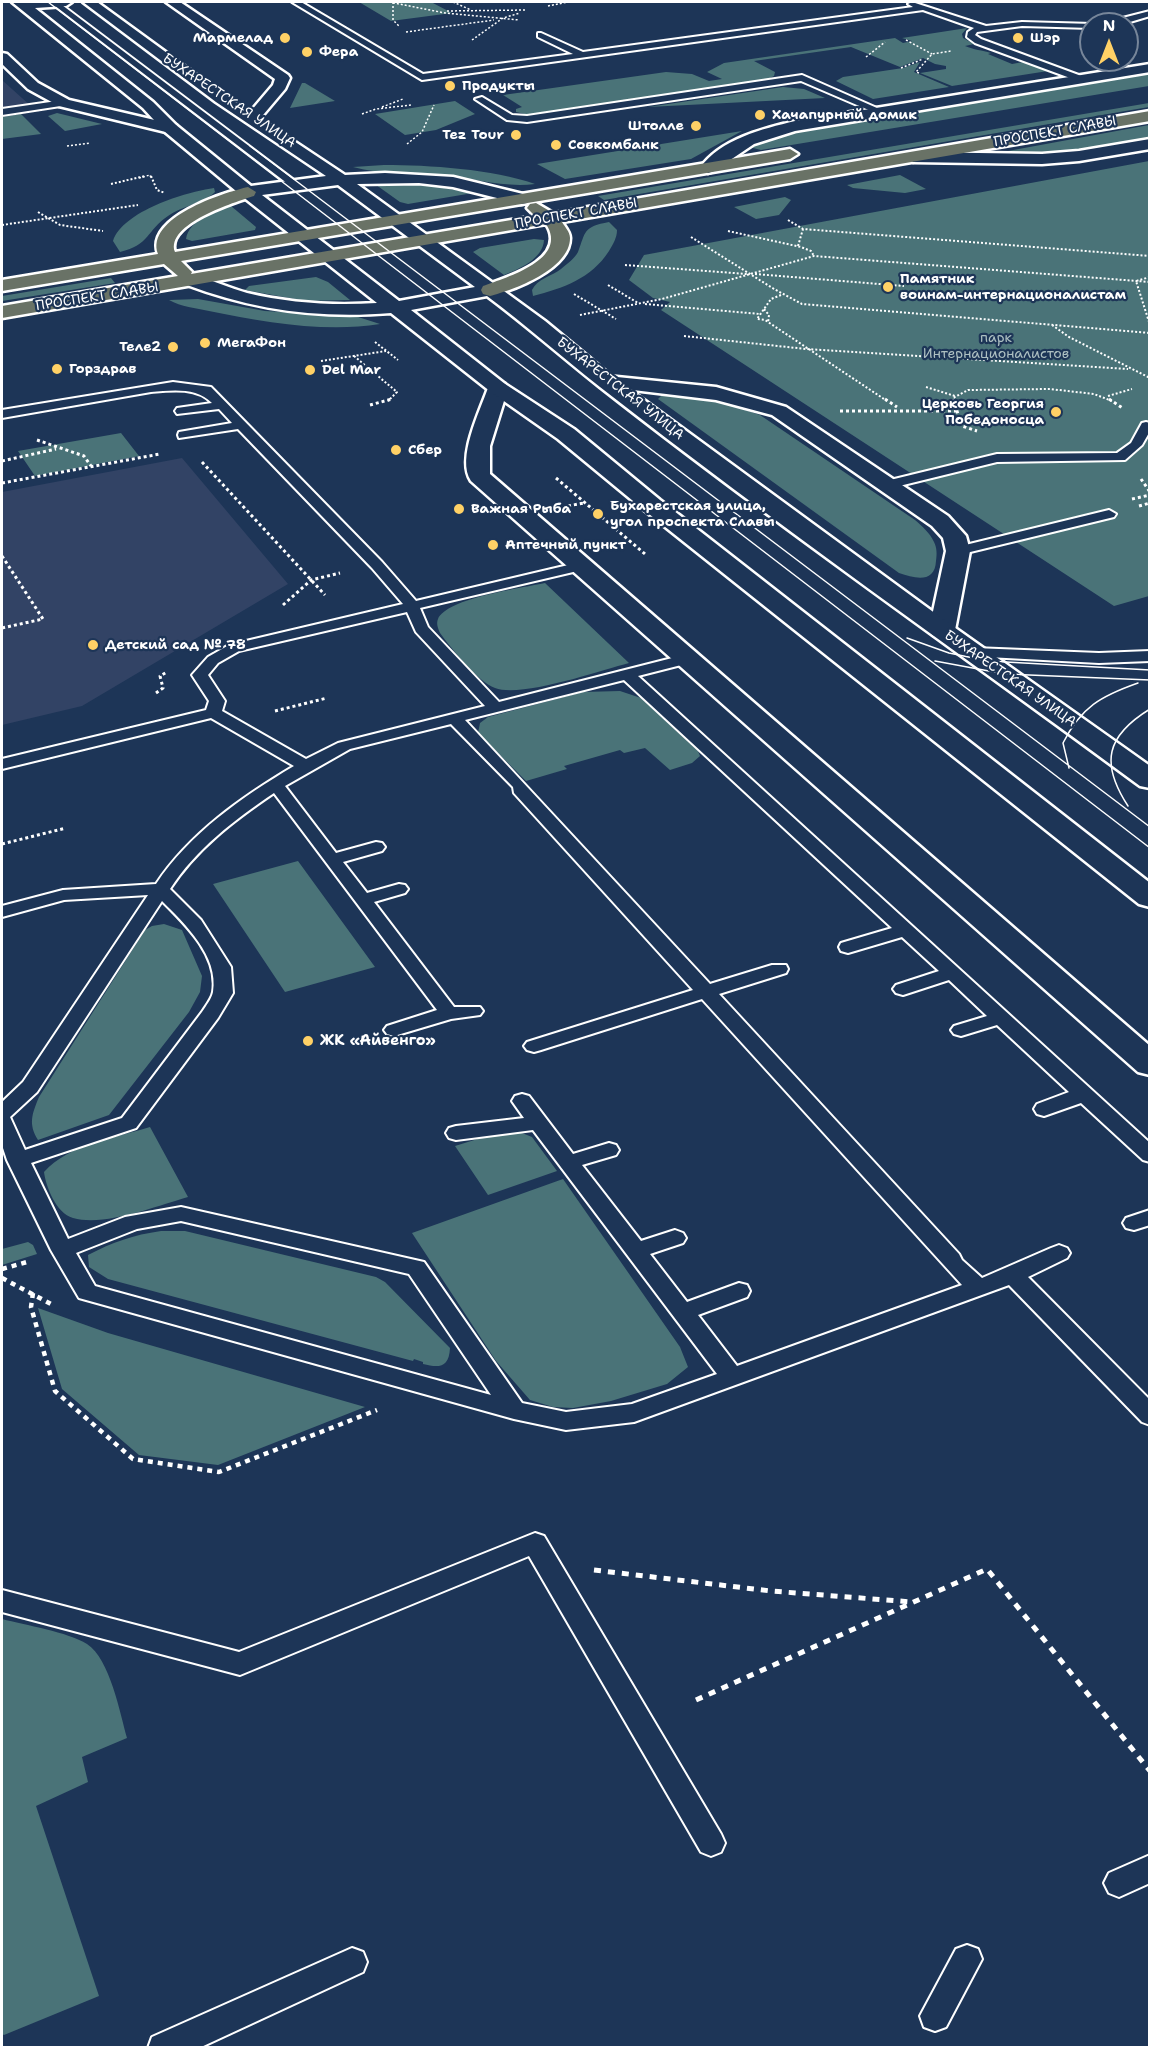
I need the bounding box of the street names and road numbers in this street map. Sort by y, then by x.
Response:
street label: БУХАРЕСТСКАЯ УЛИЦА [159,50,299,152]
street label: ПРОСПЕКТ СЛАВЫ [993,113,1117,151]
street label: ПРОСПЕКТ СЛАВЫ [514,195,638,233]
street label: ПРОСПЕКТ СЛАВЫ [34,279,160,315]
street label: БУХАРЕСТСКАЯ УЛИЦА [553,334,687,444]
street label: БУХАРЕСТСКАЯ УЛИЦА [941,627,1079,731]

